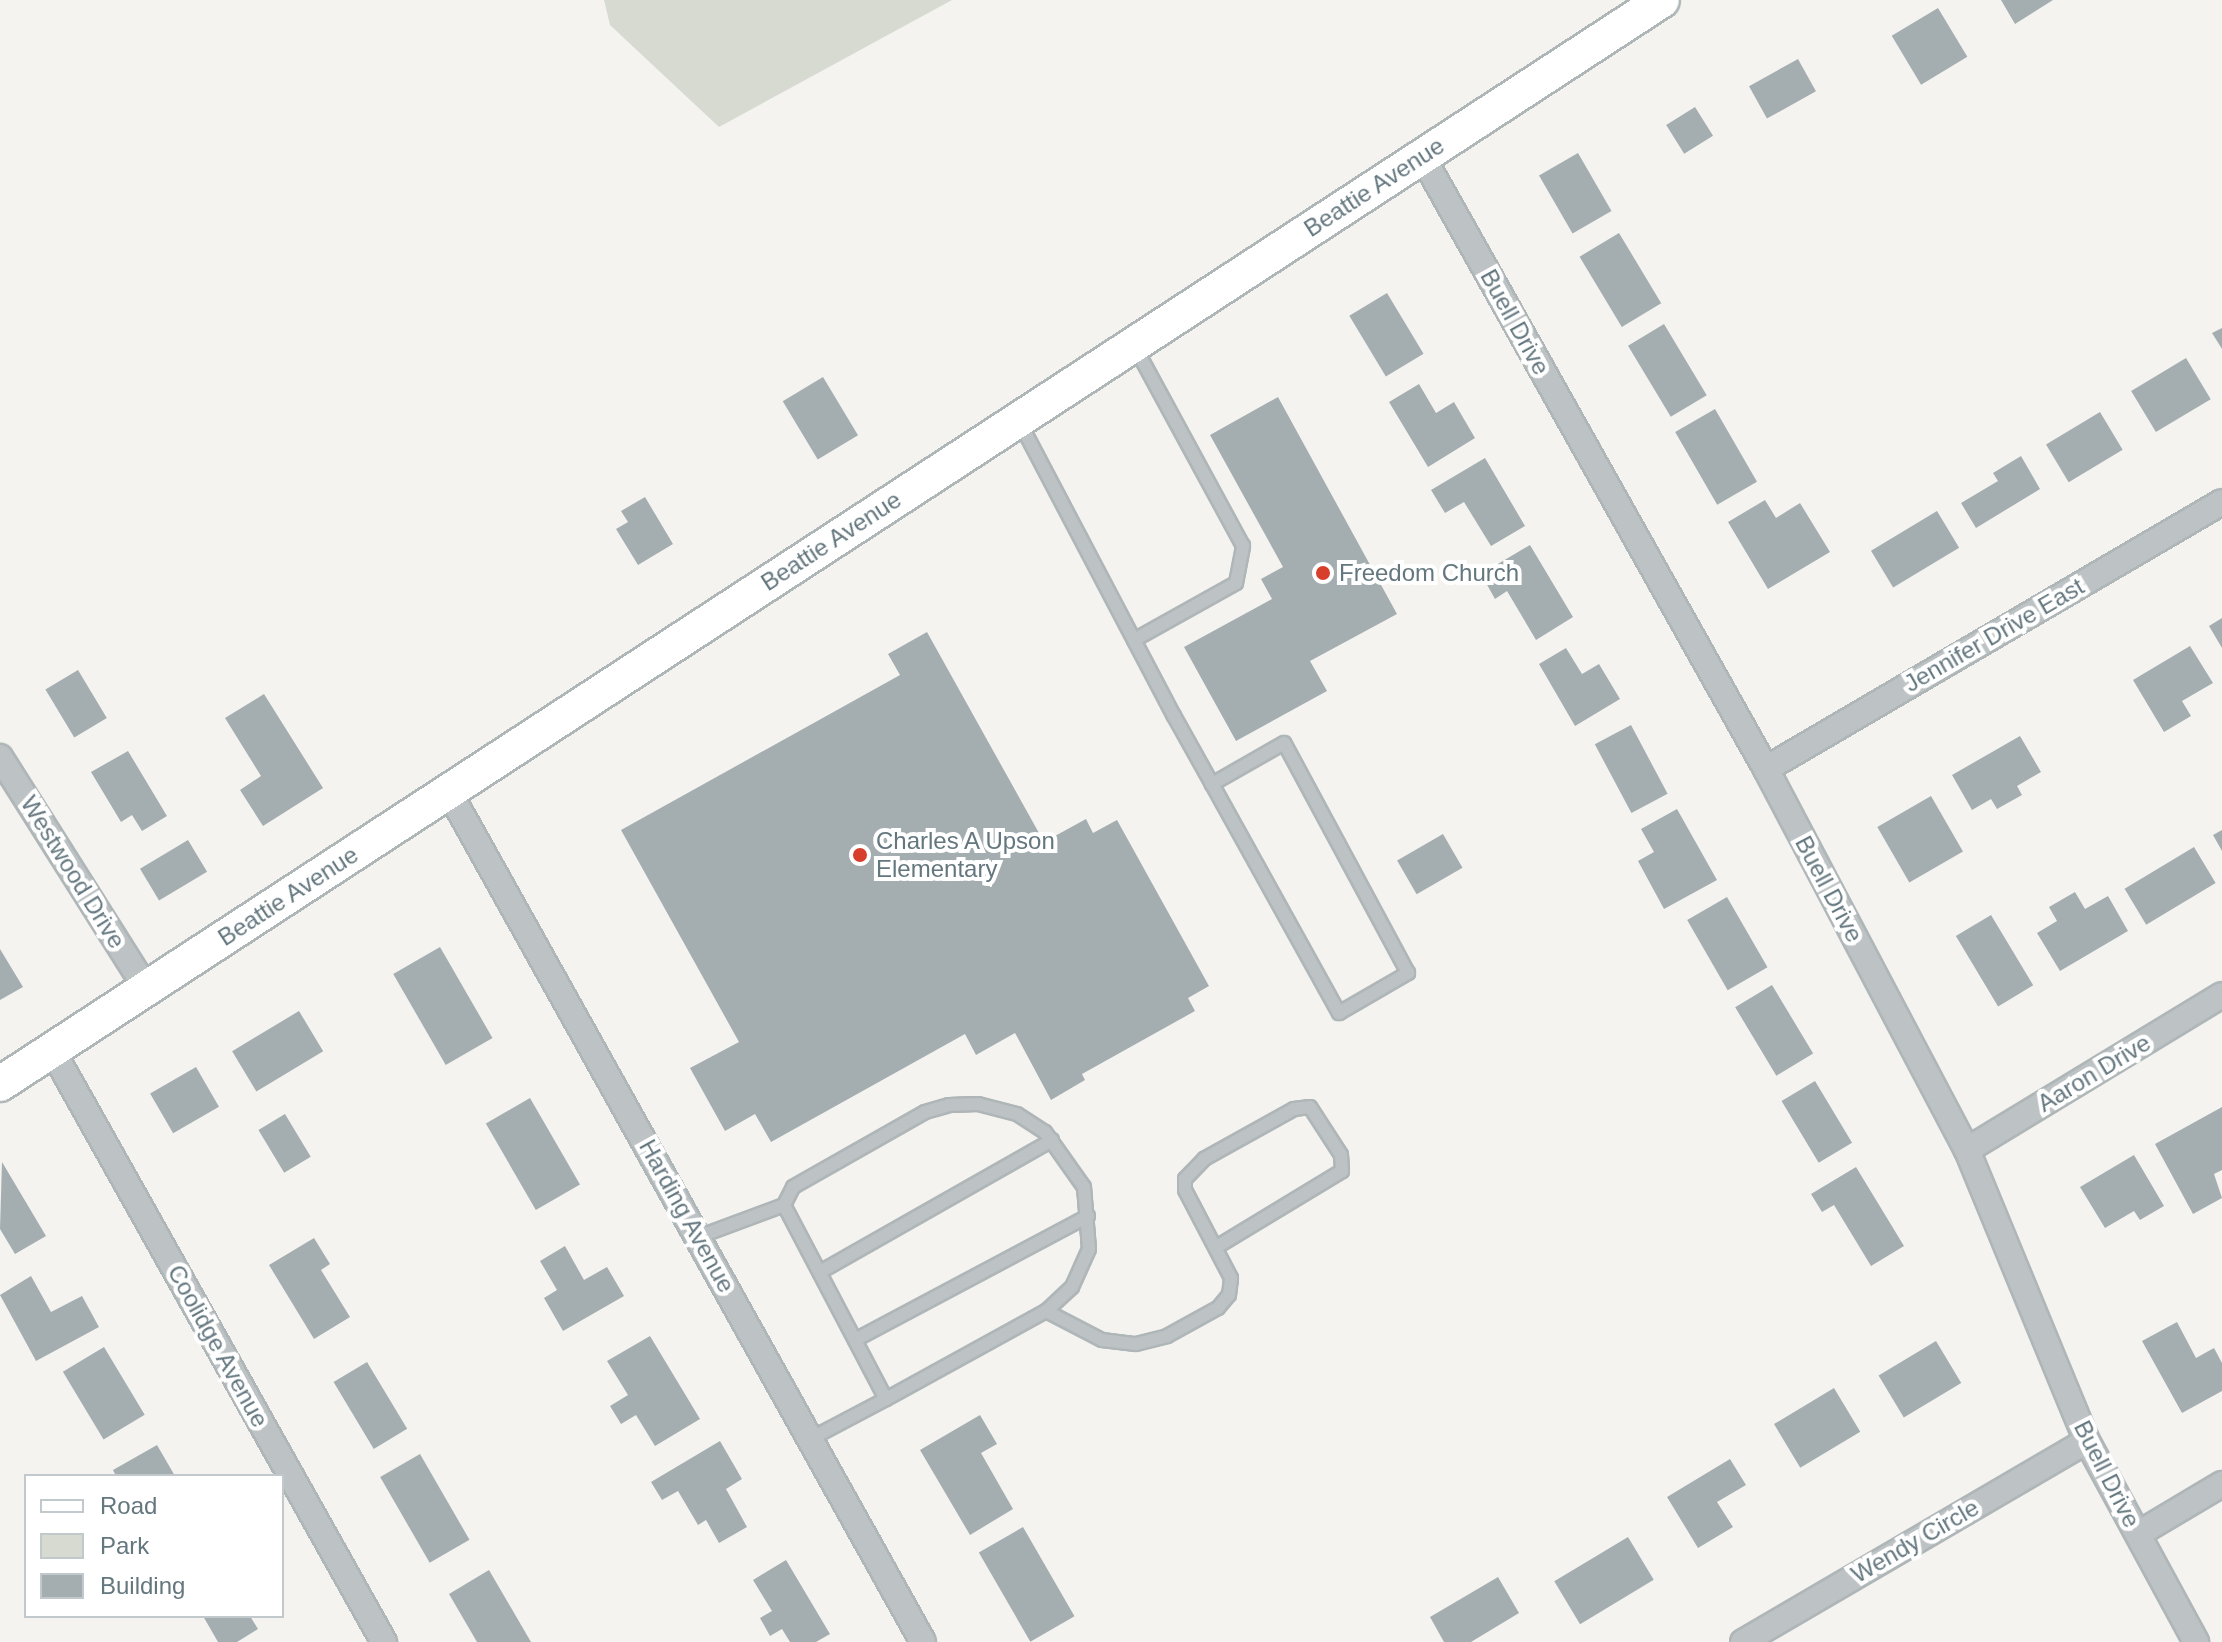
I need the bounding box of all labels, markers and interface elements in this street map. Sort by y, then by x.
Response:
street label: Beattie Avenue [1298,131,1450,243]
street label: Buell Drive [1474,264,1556,380]
street label: Beattie Avenue [755,485,907,597]
place label: Freedom Church [1339,559,1519,587]
marker: Freedom Church [1314,564,1332,582]
street label: Jennifer Drive East [1899,572,2089,698]
street label: Westwood Drive [15,790,131,954]
place label: Charles A Upson Elementary [876,827,1057,883]
street label: Buell Drive [1789,831,1869,947]
street label: Beattie Avenue [212,840,364,952]
marker: Charles A Upson Elementary [851,846,869,864]
street label: Aaron Drive [2032,1028,2156,1118]
street label: Harding Avenue [633,1134,741,1298]
street label: Coolidge Avenue [161,1259,275,1433]
street label: Buell Drive [2068,1416,2146,1532]
legend [24,1474,284,1618]
text: Road [100,1492,157,1519]
street label: Wendy Circle [1846,1493,1984,1589]
text: Park [100,1532,149,1559]
text: Building [100,1572,185,1599]

